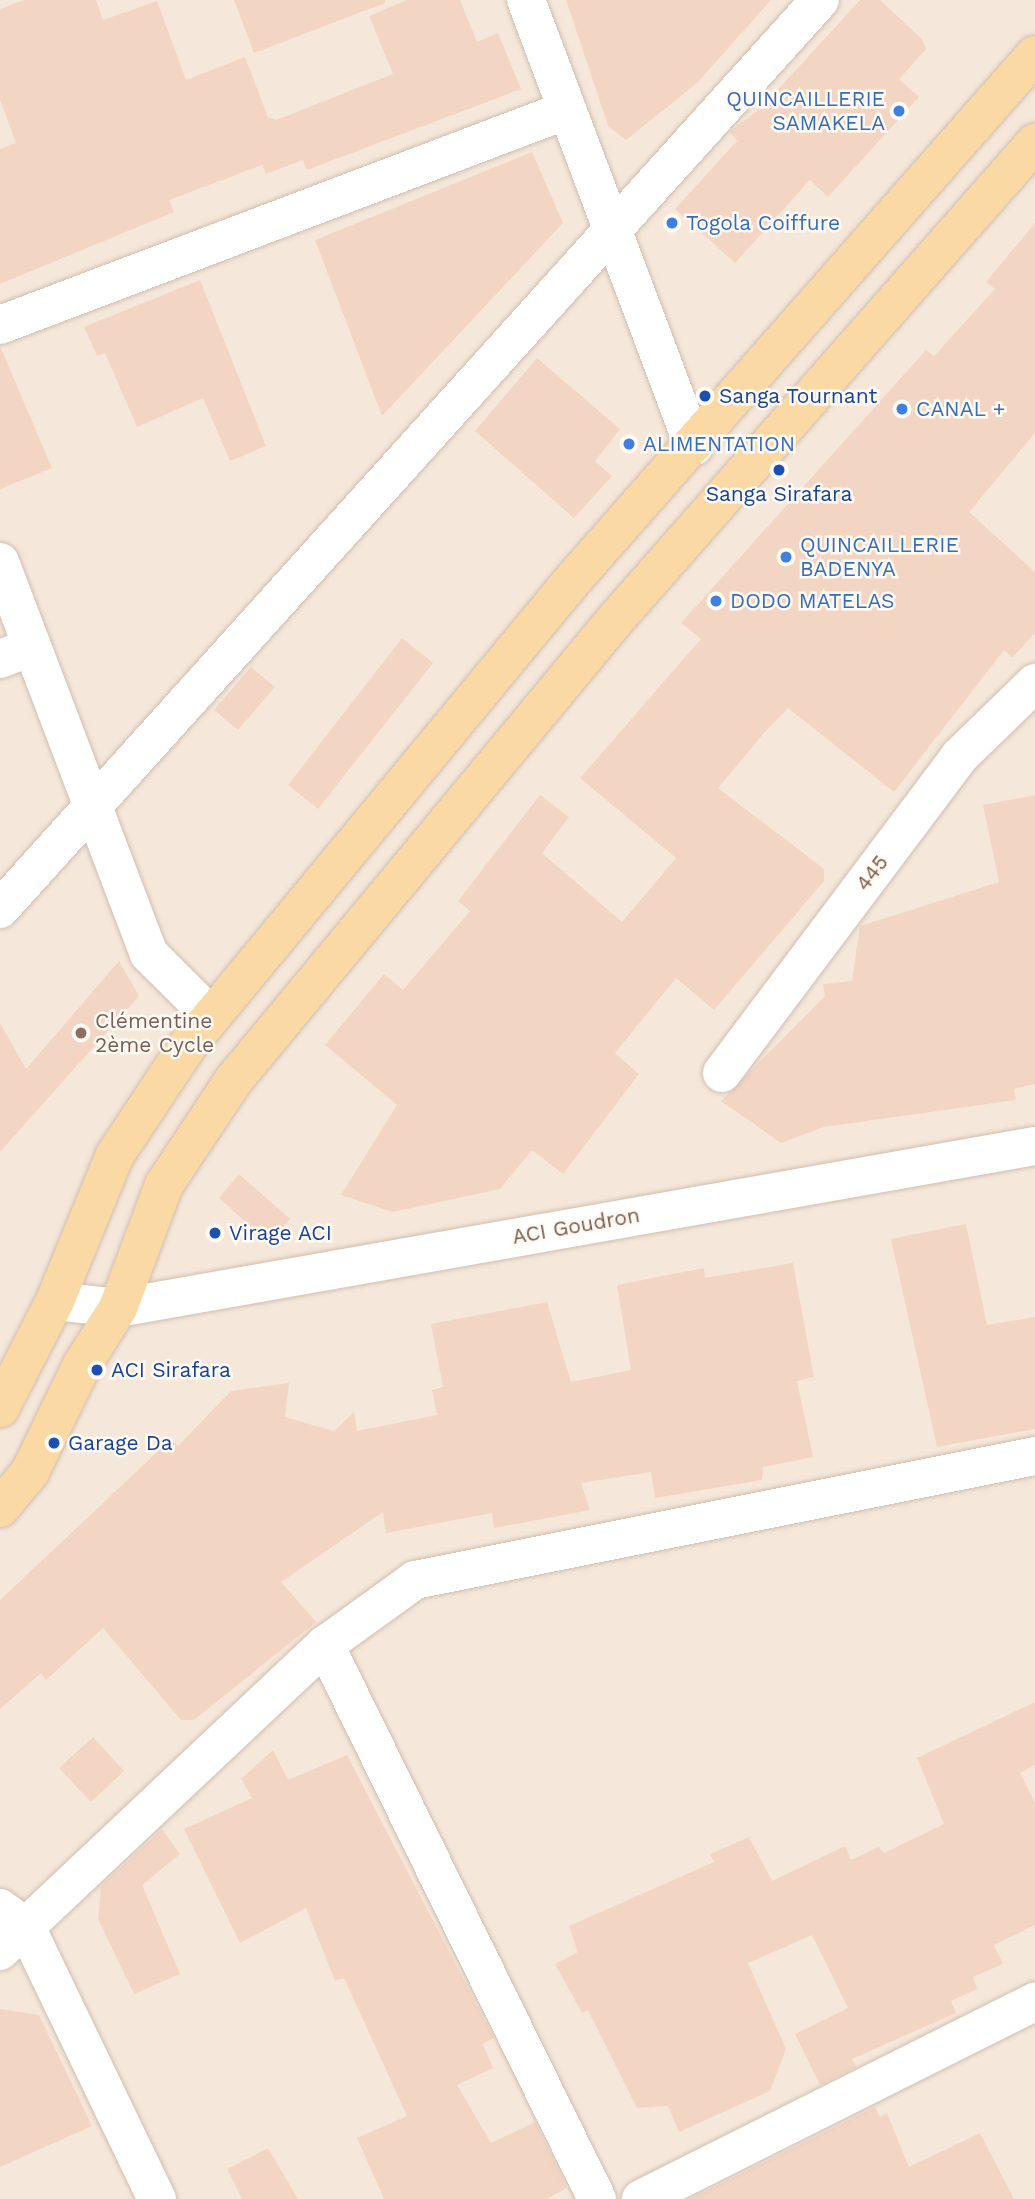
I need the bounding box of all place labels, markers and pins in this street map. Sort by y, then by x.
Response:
place label: QUINCAILLERIE SAMAKELA [726,86,885,136]
marker: QUINCAILLERIE SAMAKELA [891,103,907,119]
place label: Togola Coiffure [686,210,841,236]
marker: Togola Coiffure [664,215,680,231]
place label: Sanga Tournant [719,383,878,409]
marker: Sanga Tournant [697,388,713,404]
place label: CANAL + [916,396,1006,422]
marker: CANAL + [894,401,910,417]
place label: ALIMENTATION [643,431,795,457]
marker: ALIMENTATION [621,436,637,452]
marker: Sanga Sirafara [771,462,787,478]
place label: Sanga Sirafara [705,481,853,507]
place label: QUINCAILLERIE BADENYA [800,532,959,582]
marker: QUINCAILLERIE BADENYA [778,549,794,565]
place label: DODO MATELAS [730,588,895,614]
marker: DODO MATELAS [708,593,724,609]
place label: Clémentine 2ème Cycle [95,1008,214,1058]
marker: Clémentine 2ème Cycle [73,1025,89,1041]
place label: Virage ACI [229,1220,333,1246]
marker: Virage ACI [207,1225,223,1241]
place label: ACI Sirafara [111,1357,231,1383]
marker: ACI Sirafara [89,1362,105,1378]
place label: Garage Da [68,1430,173,1456]
marker: Garage Da [46,1435,62,1451]

